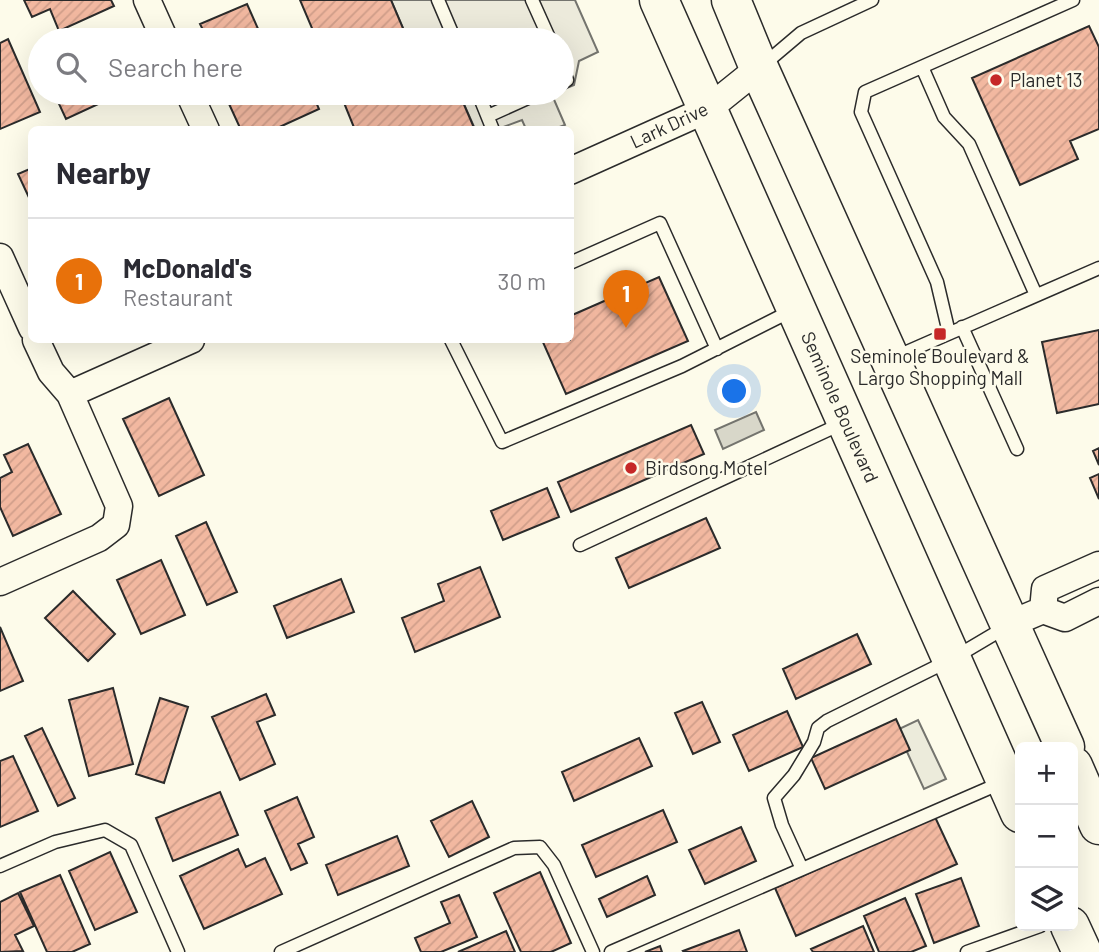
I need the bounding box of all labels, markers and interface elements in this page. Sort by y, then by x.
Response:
search box [28,28,574,105]
icon: search [52,48,90,86]
text: Search here [108,51,243,82]
place label: Planet 13 [1010,68,1083,91]
marker: Planet 13 [988,72,1004,88]
street label: Lark Drive [626,97,711,153]
text: Nearby [56,154,151,190]
text: McDonald's [123,252,252,283]
text: 1 [75,267,83,295]
text: 30 m [498,267,546,295]
pin: 1 [603,270,649,328]
text: Restaurant [123,283,233,311]
marker: Seminole Boulevard & Largo Shopping Mall [932,326,948,342]
street label: Seminole Boulevard [797,328,884,486]
place label: Seminole Boulevard & Largo Shopping Mall [850,344,1030,389]
your location [717,374,751,408]
place label: Birdsong Motel [645,456,768,479]
marker: Birdsong Motel [623,460,639,476]
map controls [1015,742,1078,931]
button: + [1015,742,1078,805]
button: − [1015,805,1078,868]
button: layers [1015,868,1078,931]

